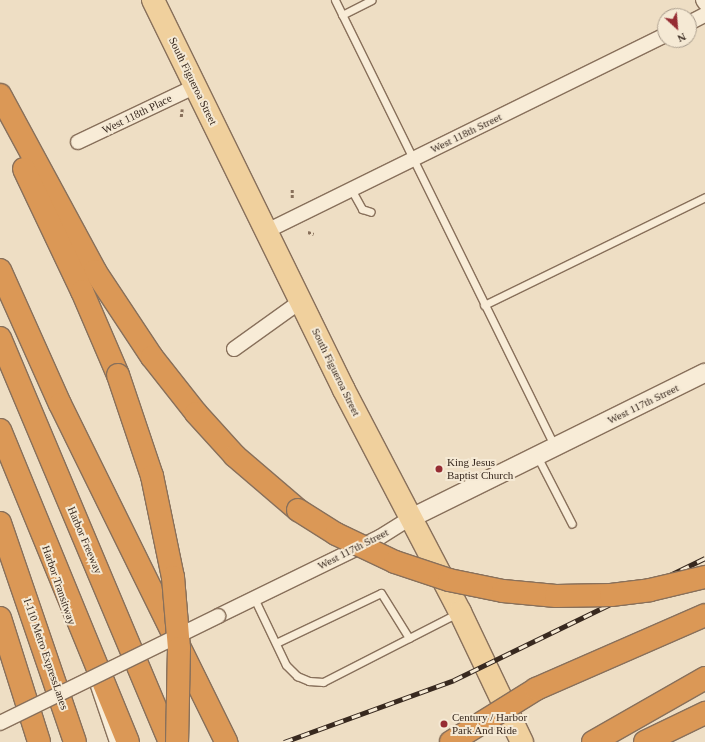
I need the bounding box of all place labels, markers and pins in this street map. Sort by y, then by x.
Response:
place label: King Jesus Baptist Church [447,456,513,482]
marker: King Jesus Baptist Church [434,464,444,474]
place label: Century / Harbor Park And Ride [452,711,527,737]
marker: Century / Harbor Park And Ride [439,719,449,729]

